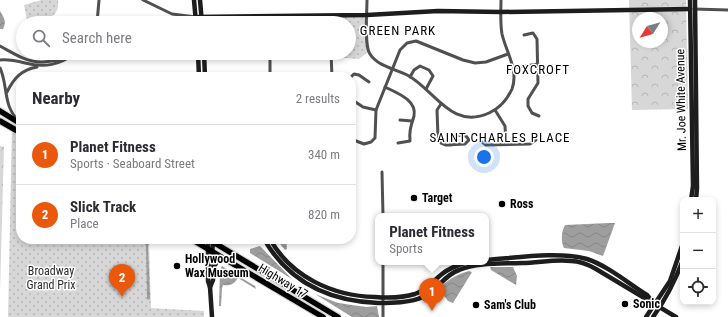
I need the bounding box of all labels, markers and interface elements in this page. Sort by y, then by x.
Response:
north arrow [632,12,668,48]
search box [16,16,356,60]
district label: GREEN PARK [360,23,436,38]
icon: search [30,27,52,49]
text: Search here [62,29,132,47]
street label: Mr. Joe White Avenue [673,48,689,151]
district label: FOXCROFT [506,62,570,77]
text: Nearby [32,88,80,108]
text: 2 results [296,91,340,106]
district label: SAINT CHARLES PLACE [430,130,570,145]
text: Planet Fitness [70,138,156,156]
text: 1 [42,147,48,162]
text: 340 m [308,147,340,162]
your location [474,147,494,167]
text: Sports · Seaboard Street [70,156,195,171]
place label: Target [422,191,453,205]
marker: Target [409,193,419,203]
place label: Ross [510,197,534,211]
map controls [680,197,716,305]
button: + [680,197,716,233]
text: Slick Track [70,198,136,216]
marker: Ross [497,199,507,209]
text: 2 [42,207,48,222]
text: 820 m [308,207,340,222]
popup [375,213,489,265]
text: Place [70,216,99,231]
text: Planet Fitness [389,223,475,241]
button: − [680,233,716,269]
text: Sports [389,241,423,256]
place label: Hollywood Wax Museum [185,252,249,280]
marker: Hollywood Wax Museum [172,261,182,271]
street label: Highway 17 [256,261,310,301]
park label: Broadway Grand Prix [26,264,76,292]
pin: 2 [109,264,135,297]
button: locate [680,269,716,305]
pin: 1 [419,278,445,311]
place label: Sonic [633,297,660,311]
place label: Sam's Club [484,298,536,312]
marker: Sonic [620,299,630,309]
marker: Sam's Club [471,300,481,310]

